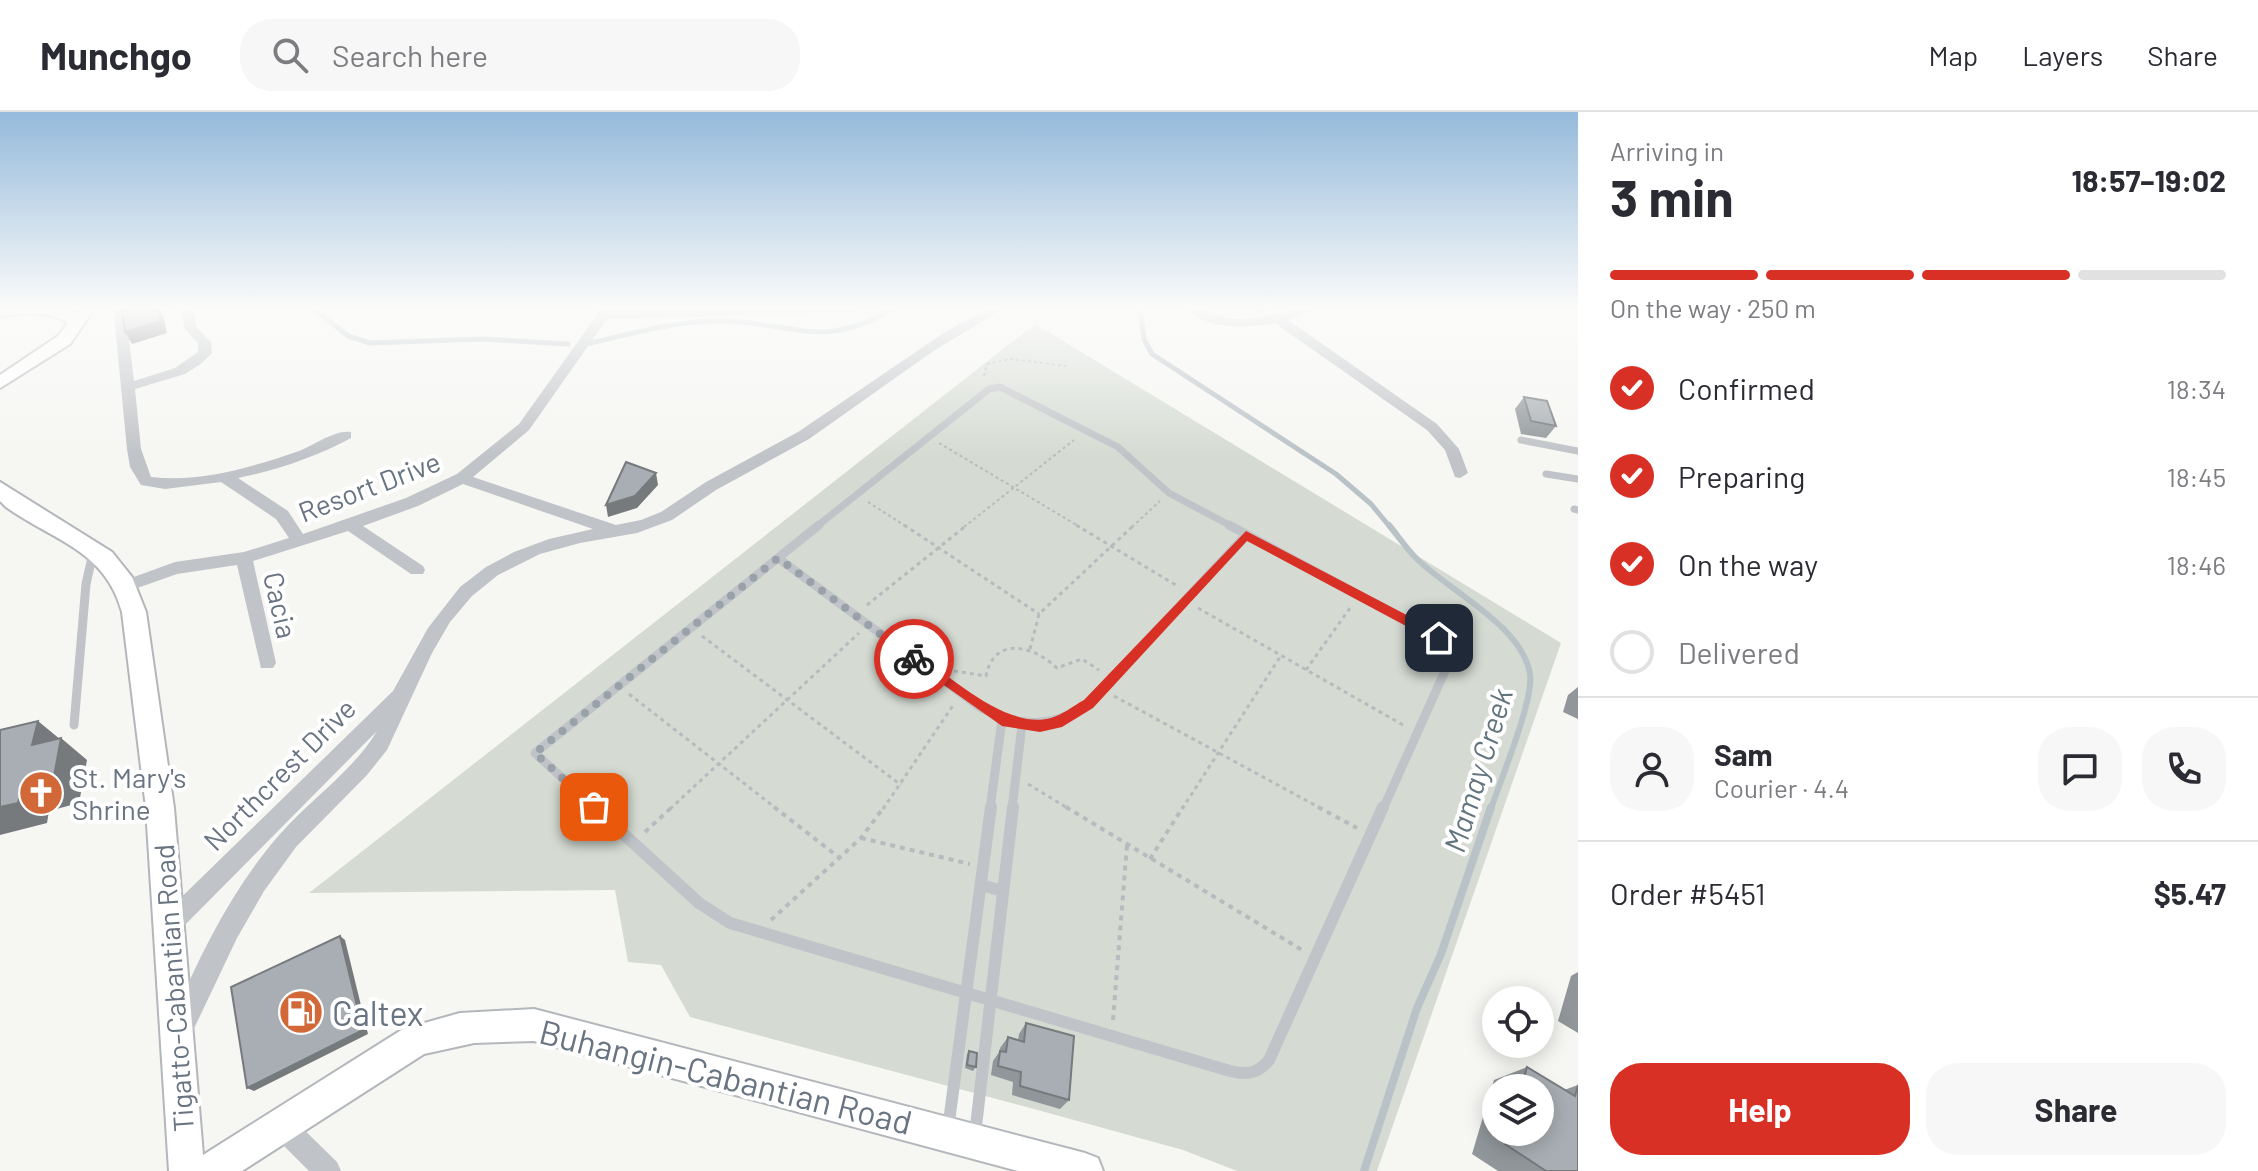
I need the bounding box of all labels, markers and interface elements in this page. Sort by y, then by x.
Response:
search box [240,19,800,91]
text: Munchgo [40,32,192,78]
icon: search [268,33,312,77]
text: Search here [332,37,488,73]
text: Map [1928,38,1978,72]
text: Layers [2022,38,2103,72]
text: Share [2147,38,2218,72]
text: Arriving in [1610,135,1724,166]
text: 18:57–19:02 [2072,162,2226,198]
text: 3 min [1610,165,1734,227]
text: On the way · 250 m [1610,292,1816,323]
icon: check [1610,366,1654,410]
text: Confirmed [1678,370,1815,406]
text: 18:34 [2167,373,2226,404]
street label: Resort Drive [293,443,445,529]
icon: check [1610,454,1654,498]
text: Preparing [1678,458,1805,494]
text: 18:45 [2167,461,2226,492]
icon: check [1610,542,1654,586]
text: On the way [1678,546,1818,582]
text: 18:46 [2167,549,2226,580]
street label: Cacia [257,568,305,642]
pin [1405,604,1473,672]
icon: home [1417,616,1461,660]
courier [874,619,954,699]
text: Delivered [1678,634,1800,670]
icon: bike [892,637,936,681]
water label: Mamay Creek [1435,683,1519,856]
street label: Northcrest Drive [196,691,362,857]
button: person [1610,727,1694,811]
button: chat [2038,727,2122,811]
button: phone [2142,727,2226,811]
text: Sam [1714,736,1773,772]
place label: St. Mary's Shrine [72,760,187,826]
church icon: St. Mary's Shrine [17,769,65,817]
text: Courier · 4.4 [1714,772,1849,803]
pin [560,773,628,841]
icon: bag [572,785,616,829]
street label: Tigatto-Cabantian Road [146,843,200,1133]
text: Order #5451 [1610,875,1766,911]
text: $5.47 [2154,875,2226,911]
map controls [1482,986,1554,1146]
button: locate [1482,986,1554,1058]
fuel station icon: Caltex [277,988,325,1036]
place label: Caltex [332,992,423,1033]
street label: Buhangin-Cabantian Road [536,1010,916,1142]
button: Help [1610,1063,1910,1155]
button: Share [1926,1063,2226,1155]
button: layers [1482,1074,1554,1146]

